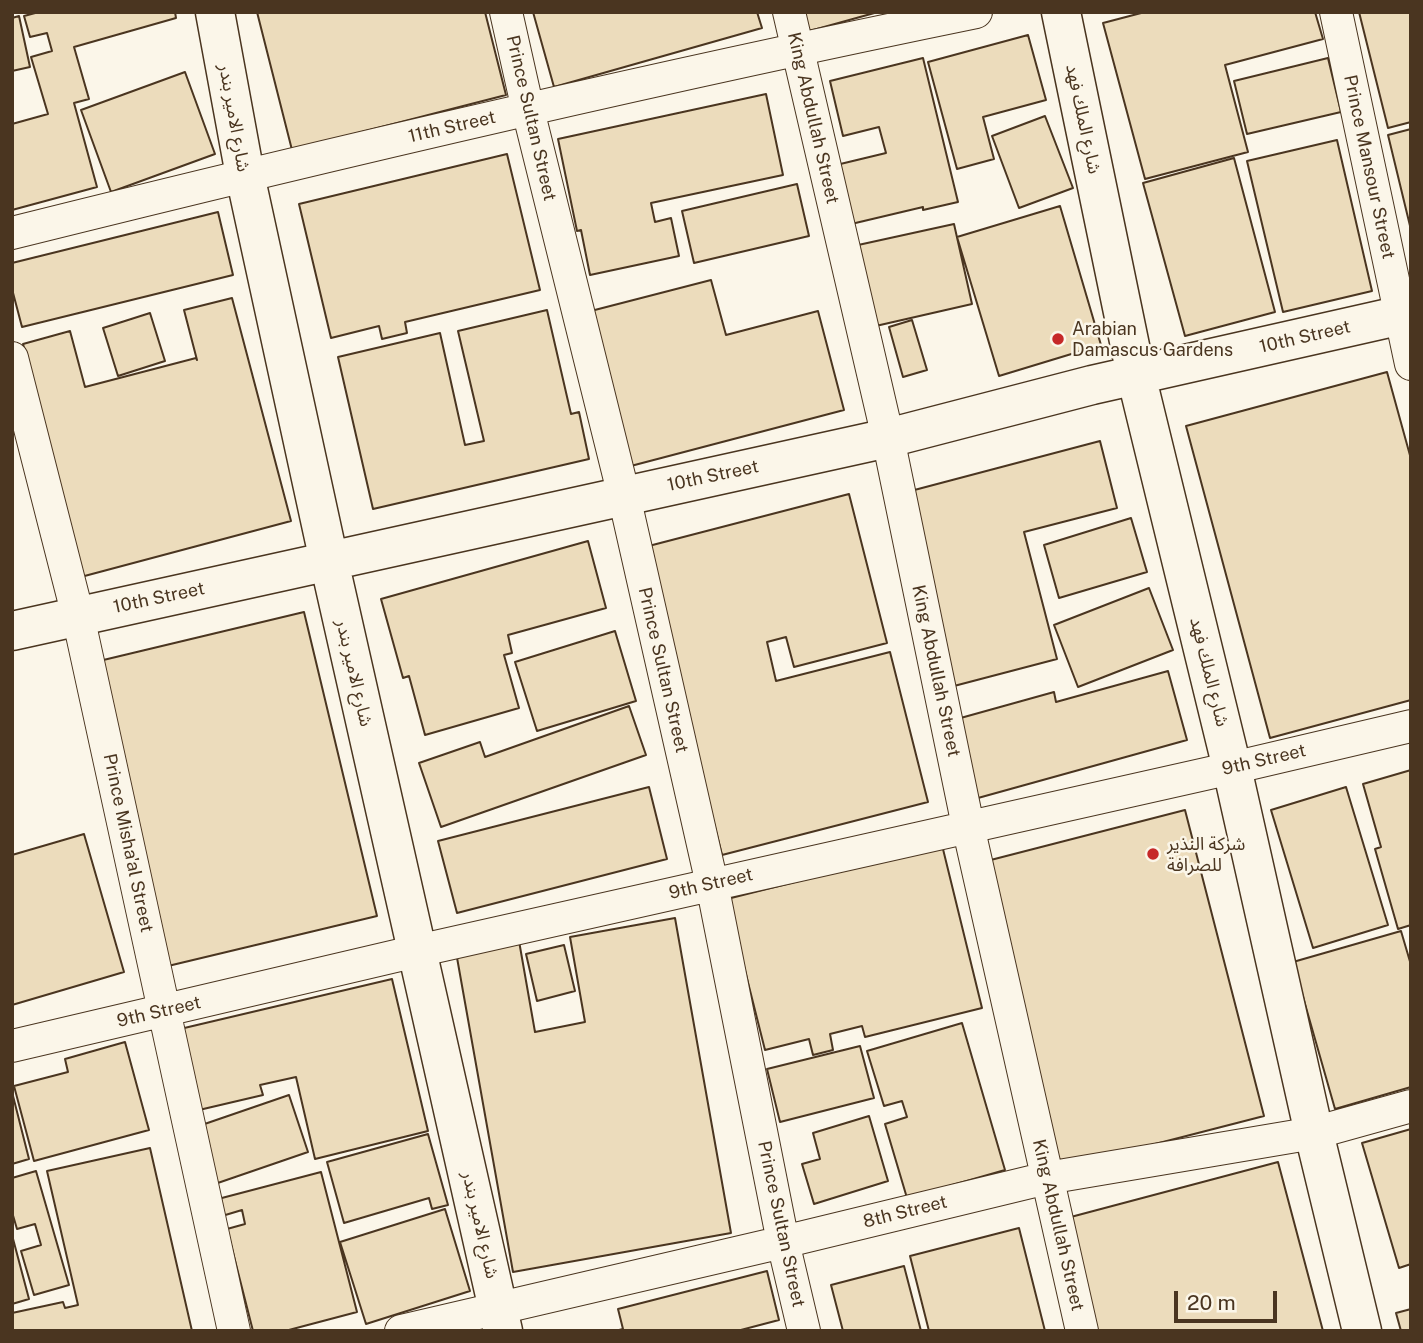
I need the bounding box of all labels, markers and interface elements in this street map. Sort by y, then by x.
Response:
street label: King Abdullah Street [783,30,843,206]
street label: Prince Sultan Street [501,33,561,203]
street label: شارع الامير بندر [214,62,254,174]
street label: شارع الملك فهد [1061,62,1105,176]
street label: Prince Mansour Street [1339,73,1399,261]
street label: 11th Street [406,106,498,148]
street label: 10th Street [1257,316,1353,358]
place label: Arabian Damascus Gardens [1072,318,1233,360]
marker: Arabian Damascus Gardens [1050,331,1066,347]
street label: 10th Street [665,456,761,496]
street label: 10th Street [111,578,207,618]
street label: King Abdullah Street [907,583,965,759]
street label: Prince Sultan Street [633,585,693,755]
street label: شارع الملك فهد [1185,615,1233,729]
street label: شارع الامير بندر [331,617,377,729]
street label: 9th Street [1220,740,1308,780]
street label: Prince Misha'al Street [98,752,158,934]
place label: شركة النذير للصرافة [1167,833,1245,876]
marker: شركة النذير للصرافة [1145,846,1161,862]
street label: 9th Street [667,864,755,904]
street label: 9th Street [115,992,203,1032]
street label: King Abdullah Street [1028,1137,1088,1313]
street label: Prince Sultan Street [753,1139,809,1309]
street label: شارع الامير بندر [457,1169,503,1281]
street label: 8th Street [861,1191,949,1233]
scale bar [1178,1276,1281,1320]
text: 20 m [1187,1290,1236,1315]

